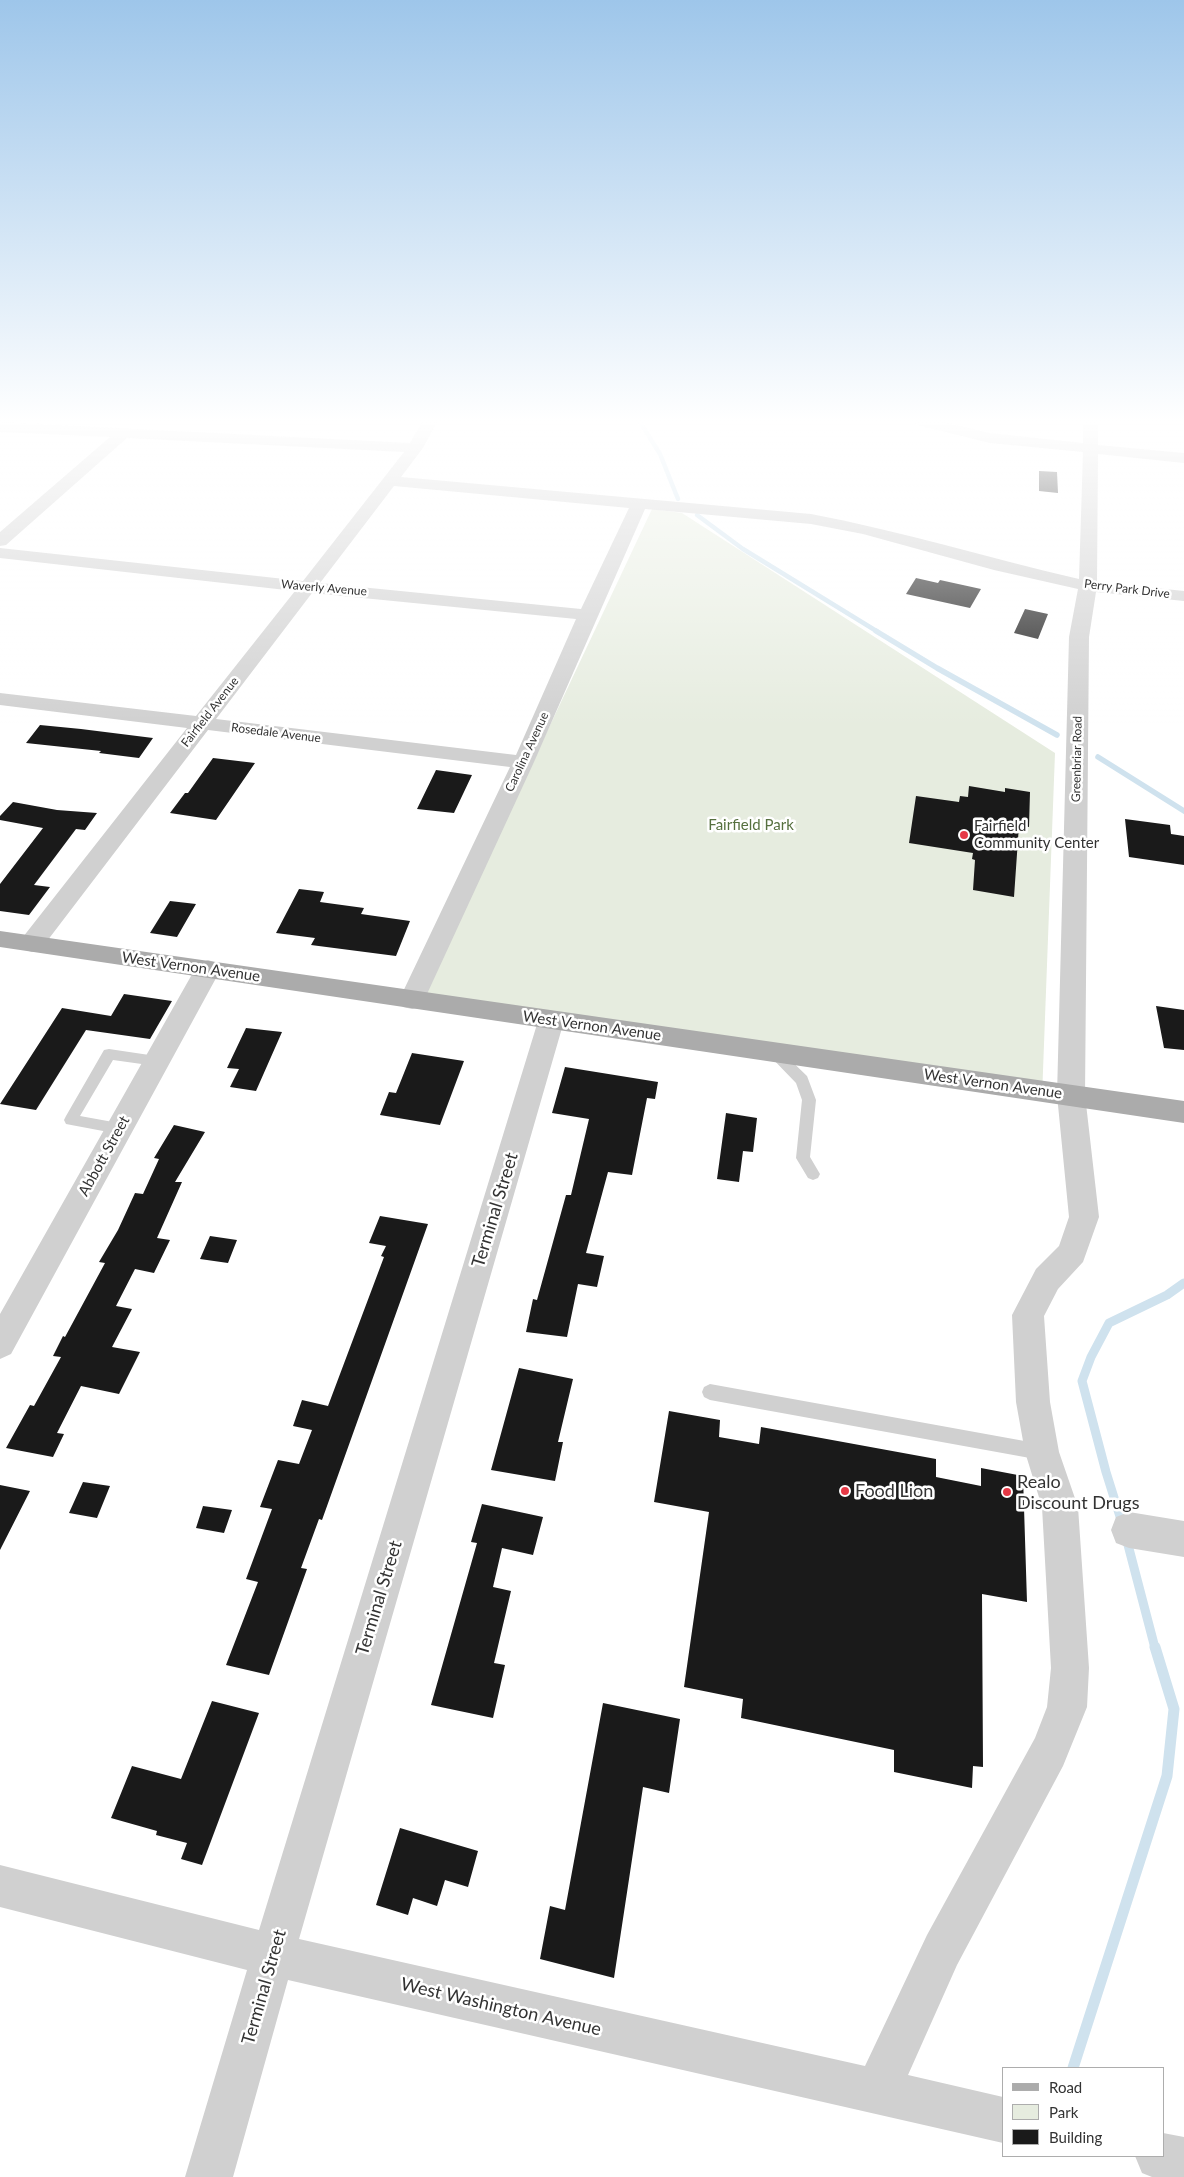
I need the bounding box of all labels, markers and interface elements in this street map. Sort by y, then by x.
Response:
street label: Waverly Avenue [280,577,368,599]
street label: Perry Park Drive [1083,577,1171,601]
street label: Fairfield Avenue [178,674,242,750]
street label: Carolina Avenue [502,710,552,794]
street label: Greenbriar Road [1069,716,1085,802]
street label: Rosedale Avenue [230,720,322,746]
park label: Fairfield Park [708,816,794,834]
place label: Fairfield Community Center [974,817,1099,852]
marker: Fairfield Community Center [958,829,970,841]
street label: West Vernon Avenue [121,948,261,986]
street label: West Vernon Avenue [522,1007,662,1045]
street label: West Vernon Avenue [923,1065,1063,1103]
street label: Abbott Street [75,1113,133,1199]
street label: Terminal Street [467,1150,523,1270]
place label: Realo Discount Drugs [1017,1471,1140,1514]
place label: Food Lion [855,1480,933,1502]
marker: Food Lion [839,1485,851,1497]
marker: Realo Discount Drugs [1001,1486,1013,1498]
street label: Terminal Street [351,1538,407,1658]
street label: Terminal Street [237,1927,291,2047]
street label: West Washington Avenue [399,1973,603,2041]
legend [1002,2067,1164,2157]
text: Road [1049,2078,1082,2096]
text: Park [1049,2103,1078,2121]
text: Building [1049,2128,1102,2146]

